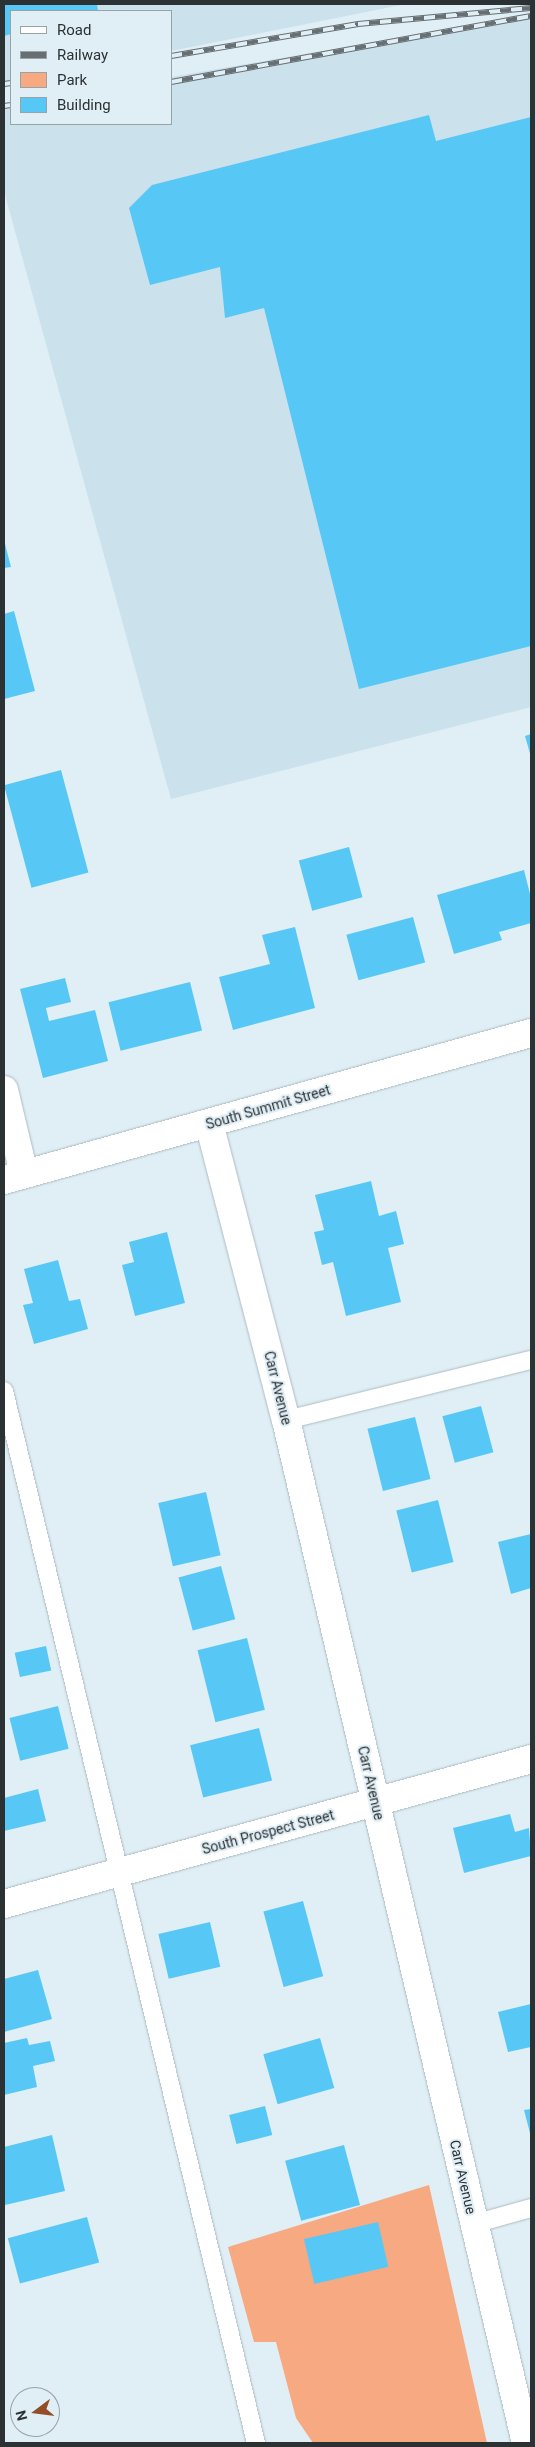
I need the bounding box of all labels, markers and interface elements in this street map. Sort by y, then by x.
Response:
legend [10,10,172,125]
text: Road [57,21,91,39]
text: Railway [57,46,108,64]
text: Park [57,71,87,89]
text: Building [57,96,111,114]
street label: South Summit Street [204,1081,332,1133]
street label: Carr Avenue [261,1349,295,1427]
street label: Carr Avenue [354,1744,388,1822]
street label: South Prospect Street [200,1806,336,1858]
street label: Carr Avenue [446,2138,480,2216]
north arrow [10,2387,60,2437]
text: N [12,2409,30,2422]

